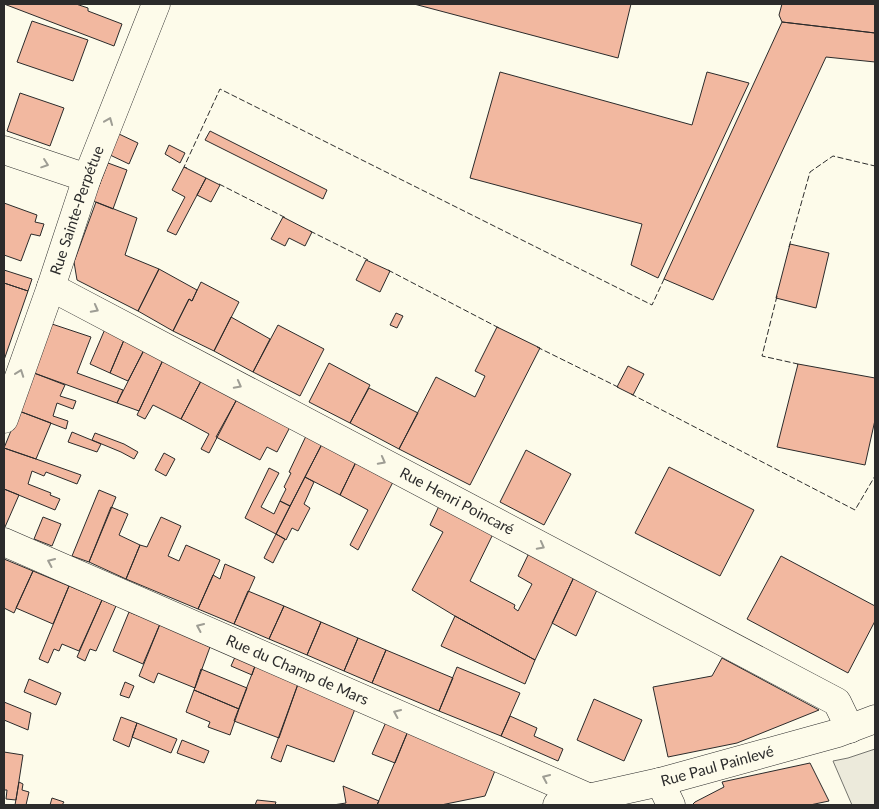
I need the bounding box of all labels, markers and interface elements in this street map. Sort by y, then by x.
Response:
one-way arrow [103,117,114,126]
street label: Rue Sainte-Perpétue [46,143,107,277]
one-way arrow [40,159,49,169]
one-way arrow [89,303,98,313]
one-way arrow [14,369,24,378]
one-way arrow [233,379,242,389]
one-way arrow [377,455,386,465]
street label: Rue Henri Poincaré [397,463,518,538]
one-way arrow [536,540,545,550]
one-way arrow [47,558,56,569]
one-way arrow [196,623,205,634]
street label: Rue du Champ de Mars [224,630,372,708]
one-way arrow [393,709,402,720]
street label: Rue Paul Painlevé [659,741,776,789]
one-way arrow [542,774,551,785]

